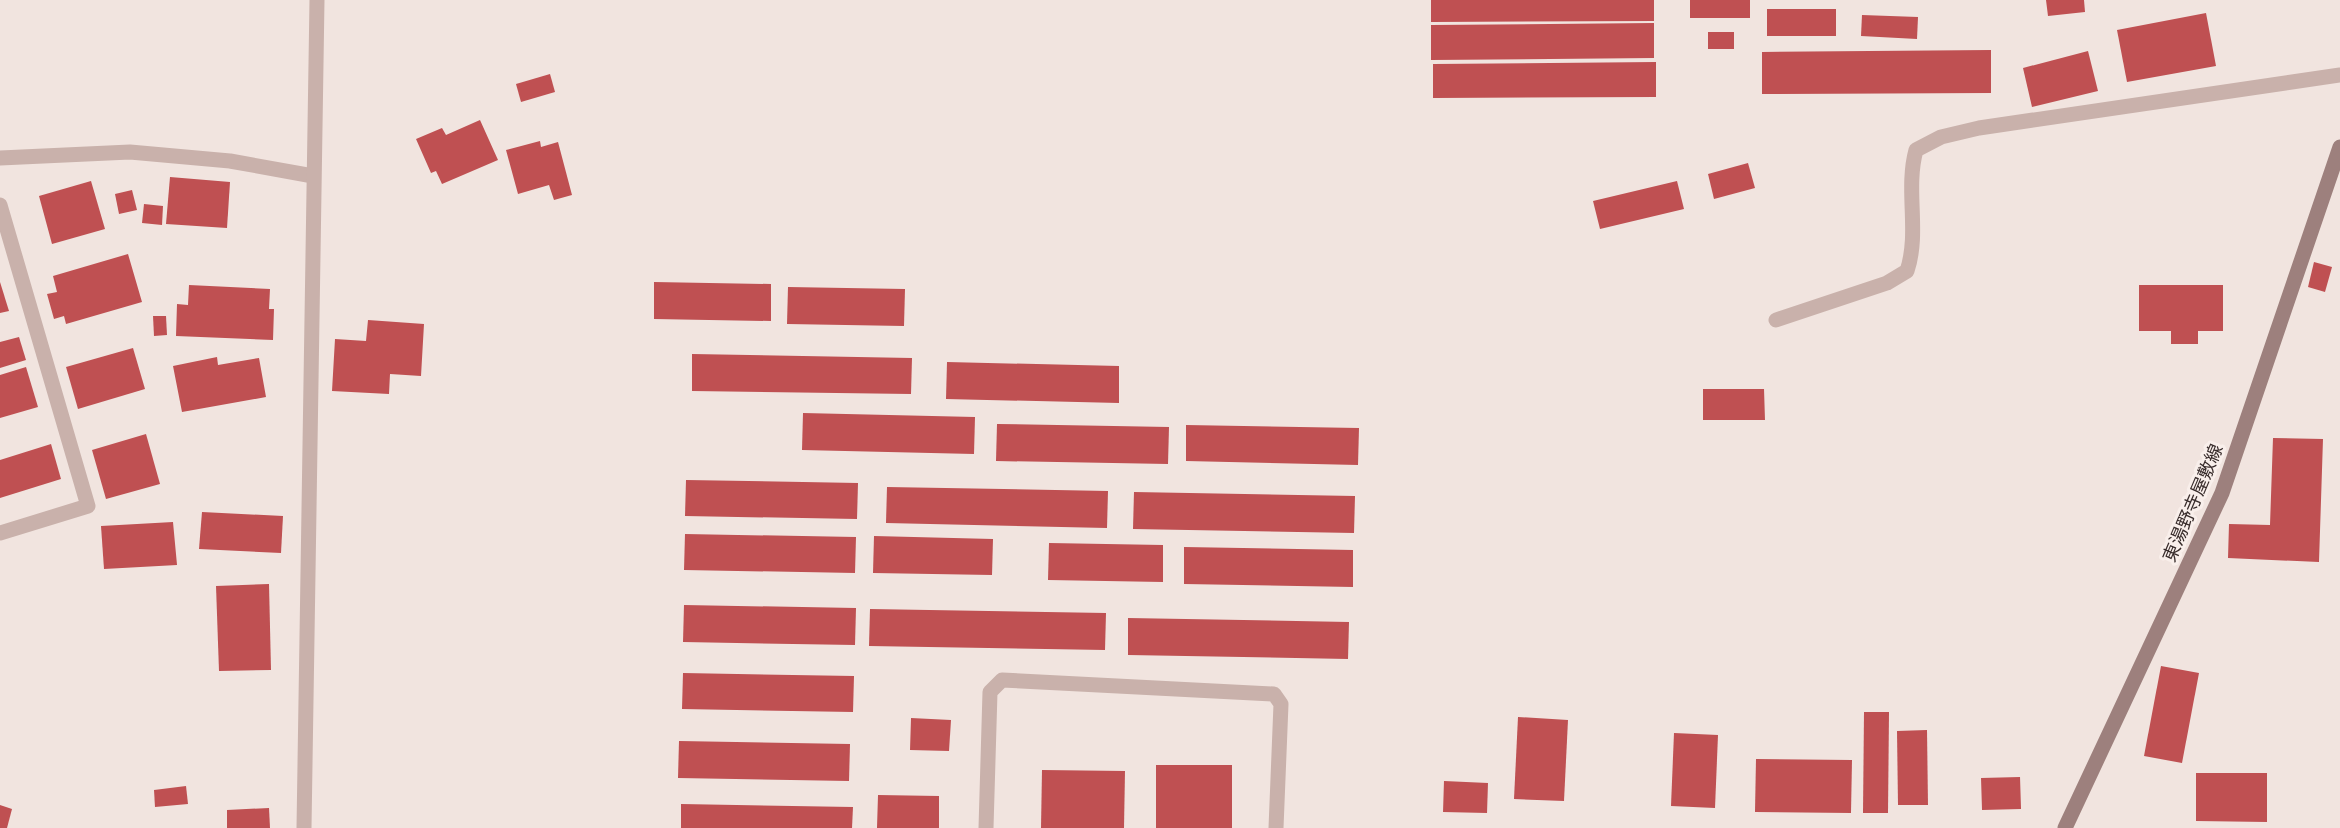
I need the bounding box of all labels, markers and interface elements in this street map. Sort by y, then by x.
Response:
street label: 東湯野寺屋敷線 [2158,441,2227,565]

